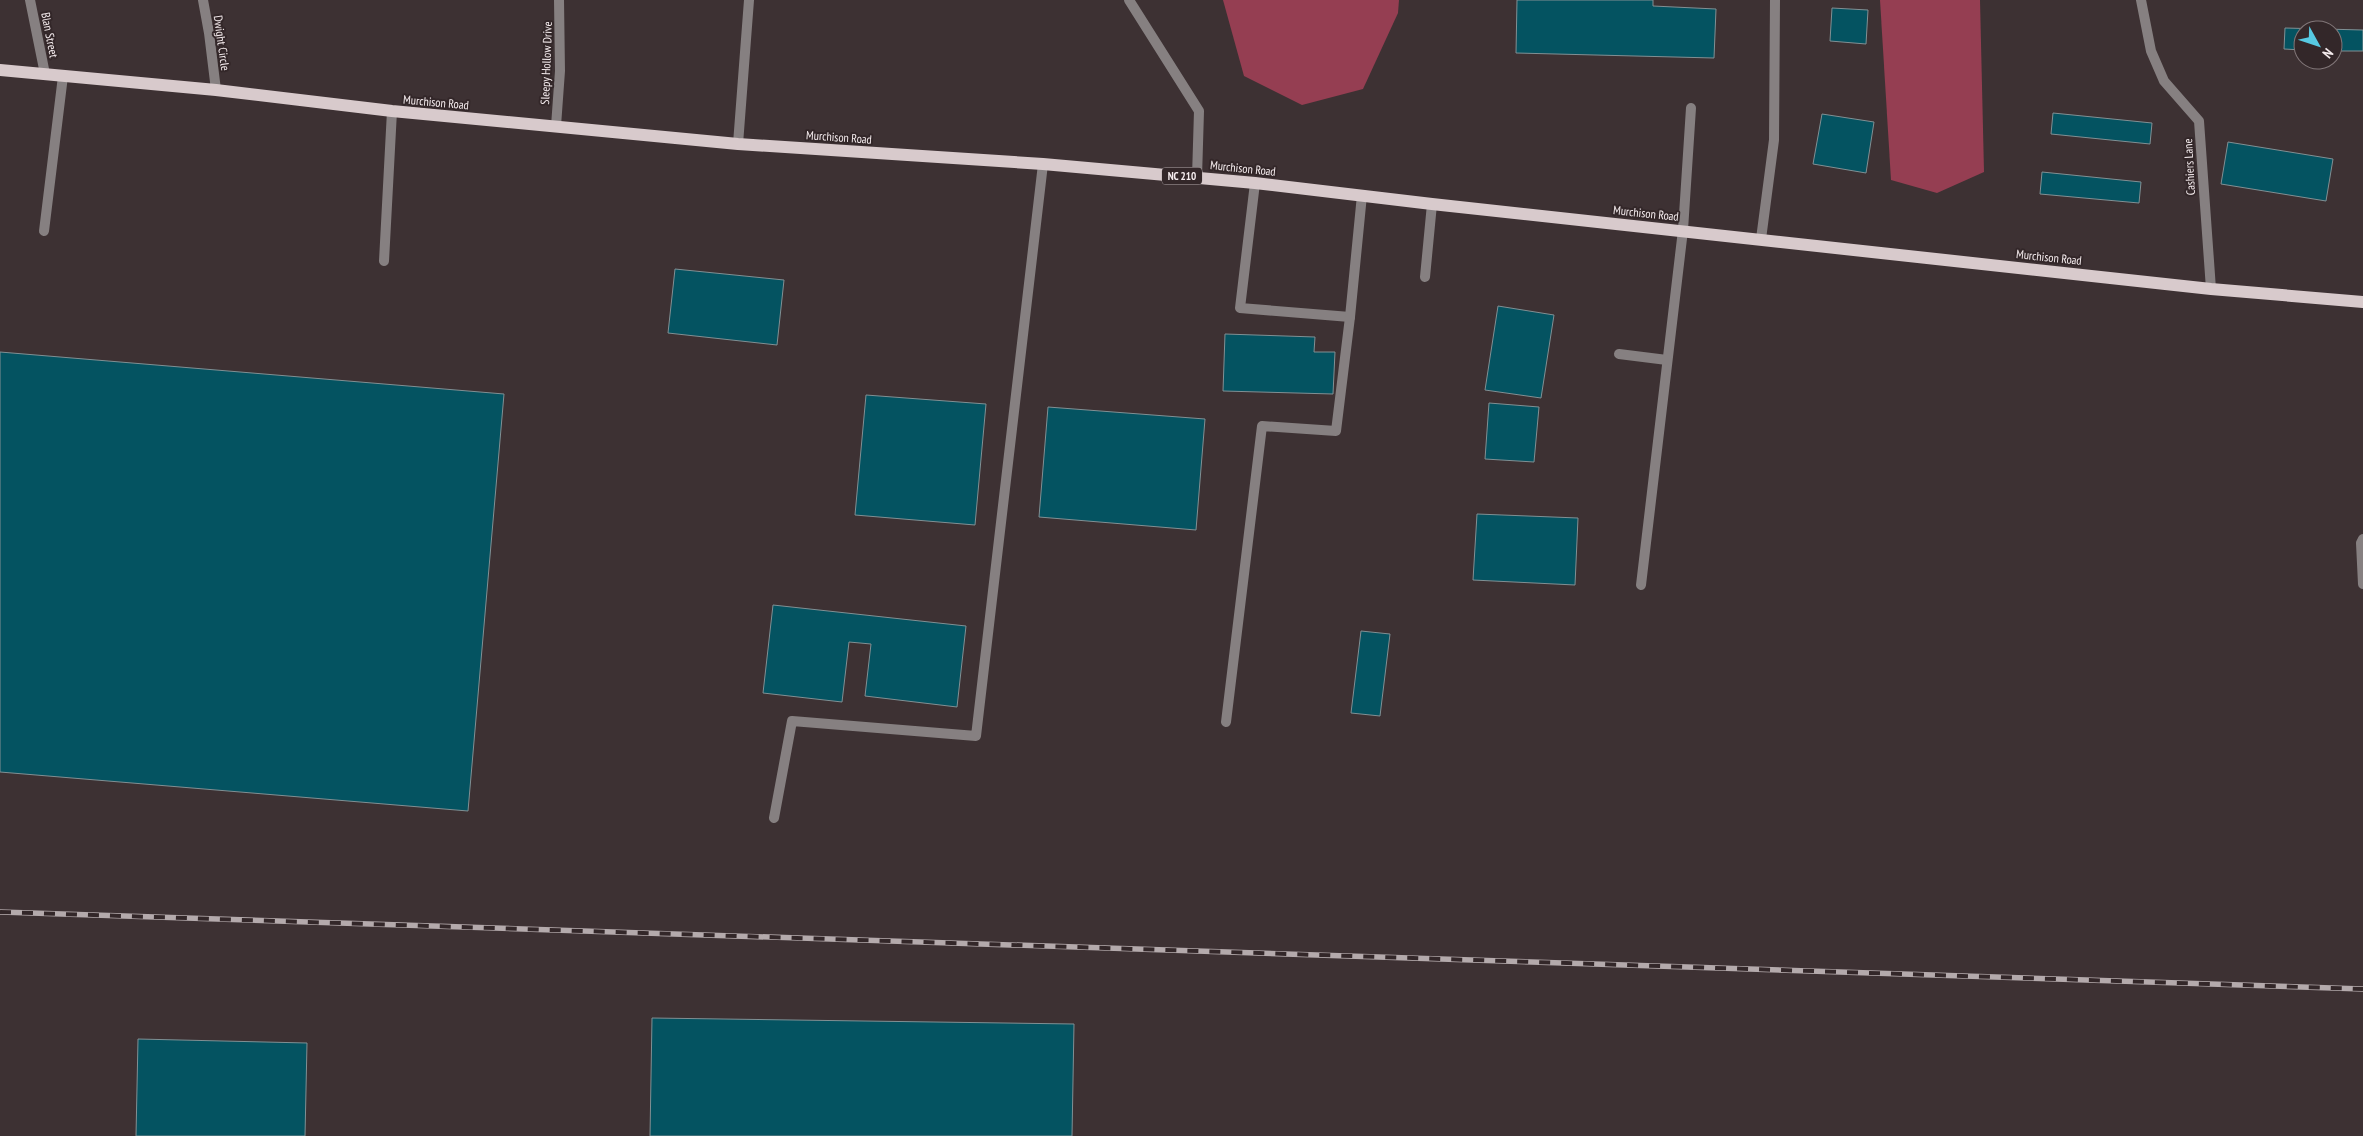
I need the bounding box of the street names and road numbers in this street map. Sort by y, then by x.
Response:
street label: Blan Street [38,11,62,60]
street label: Dwight Circle [211,14,233,72]
street label: Sleepy Hollow Drive [537,21,555,105]
street label: Murchison Road [403,92,469,112]
street label: Murchison Road [806,127,872,147]
street label: Cashiers Lane [2180,138,2198,196]
street label: Murchison Road [1209,157,1277,179]
road number: NC 210 [1162,168,1202,185]
street label: Murchison Road [1612,202,1680,224]
street label: Murchison Road [2015,246,2083,268]

